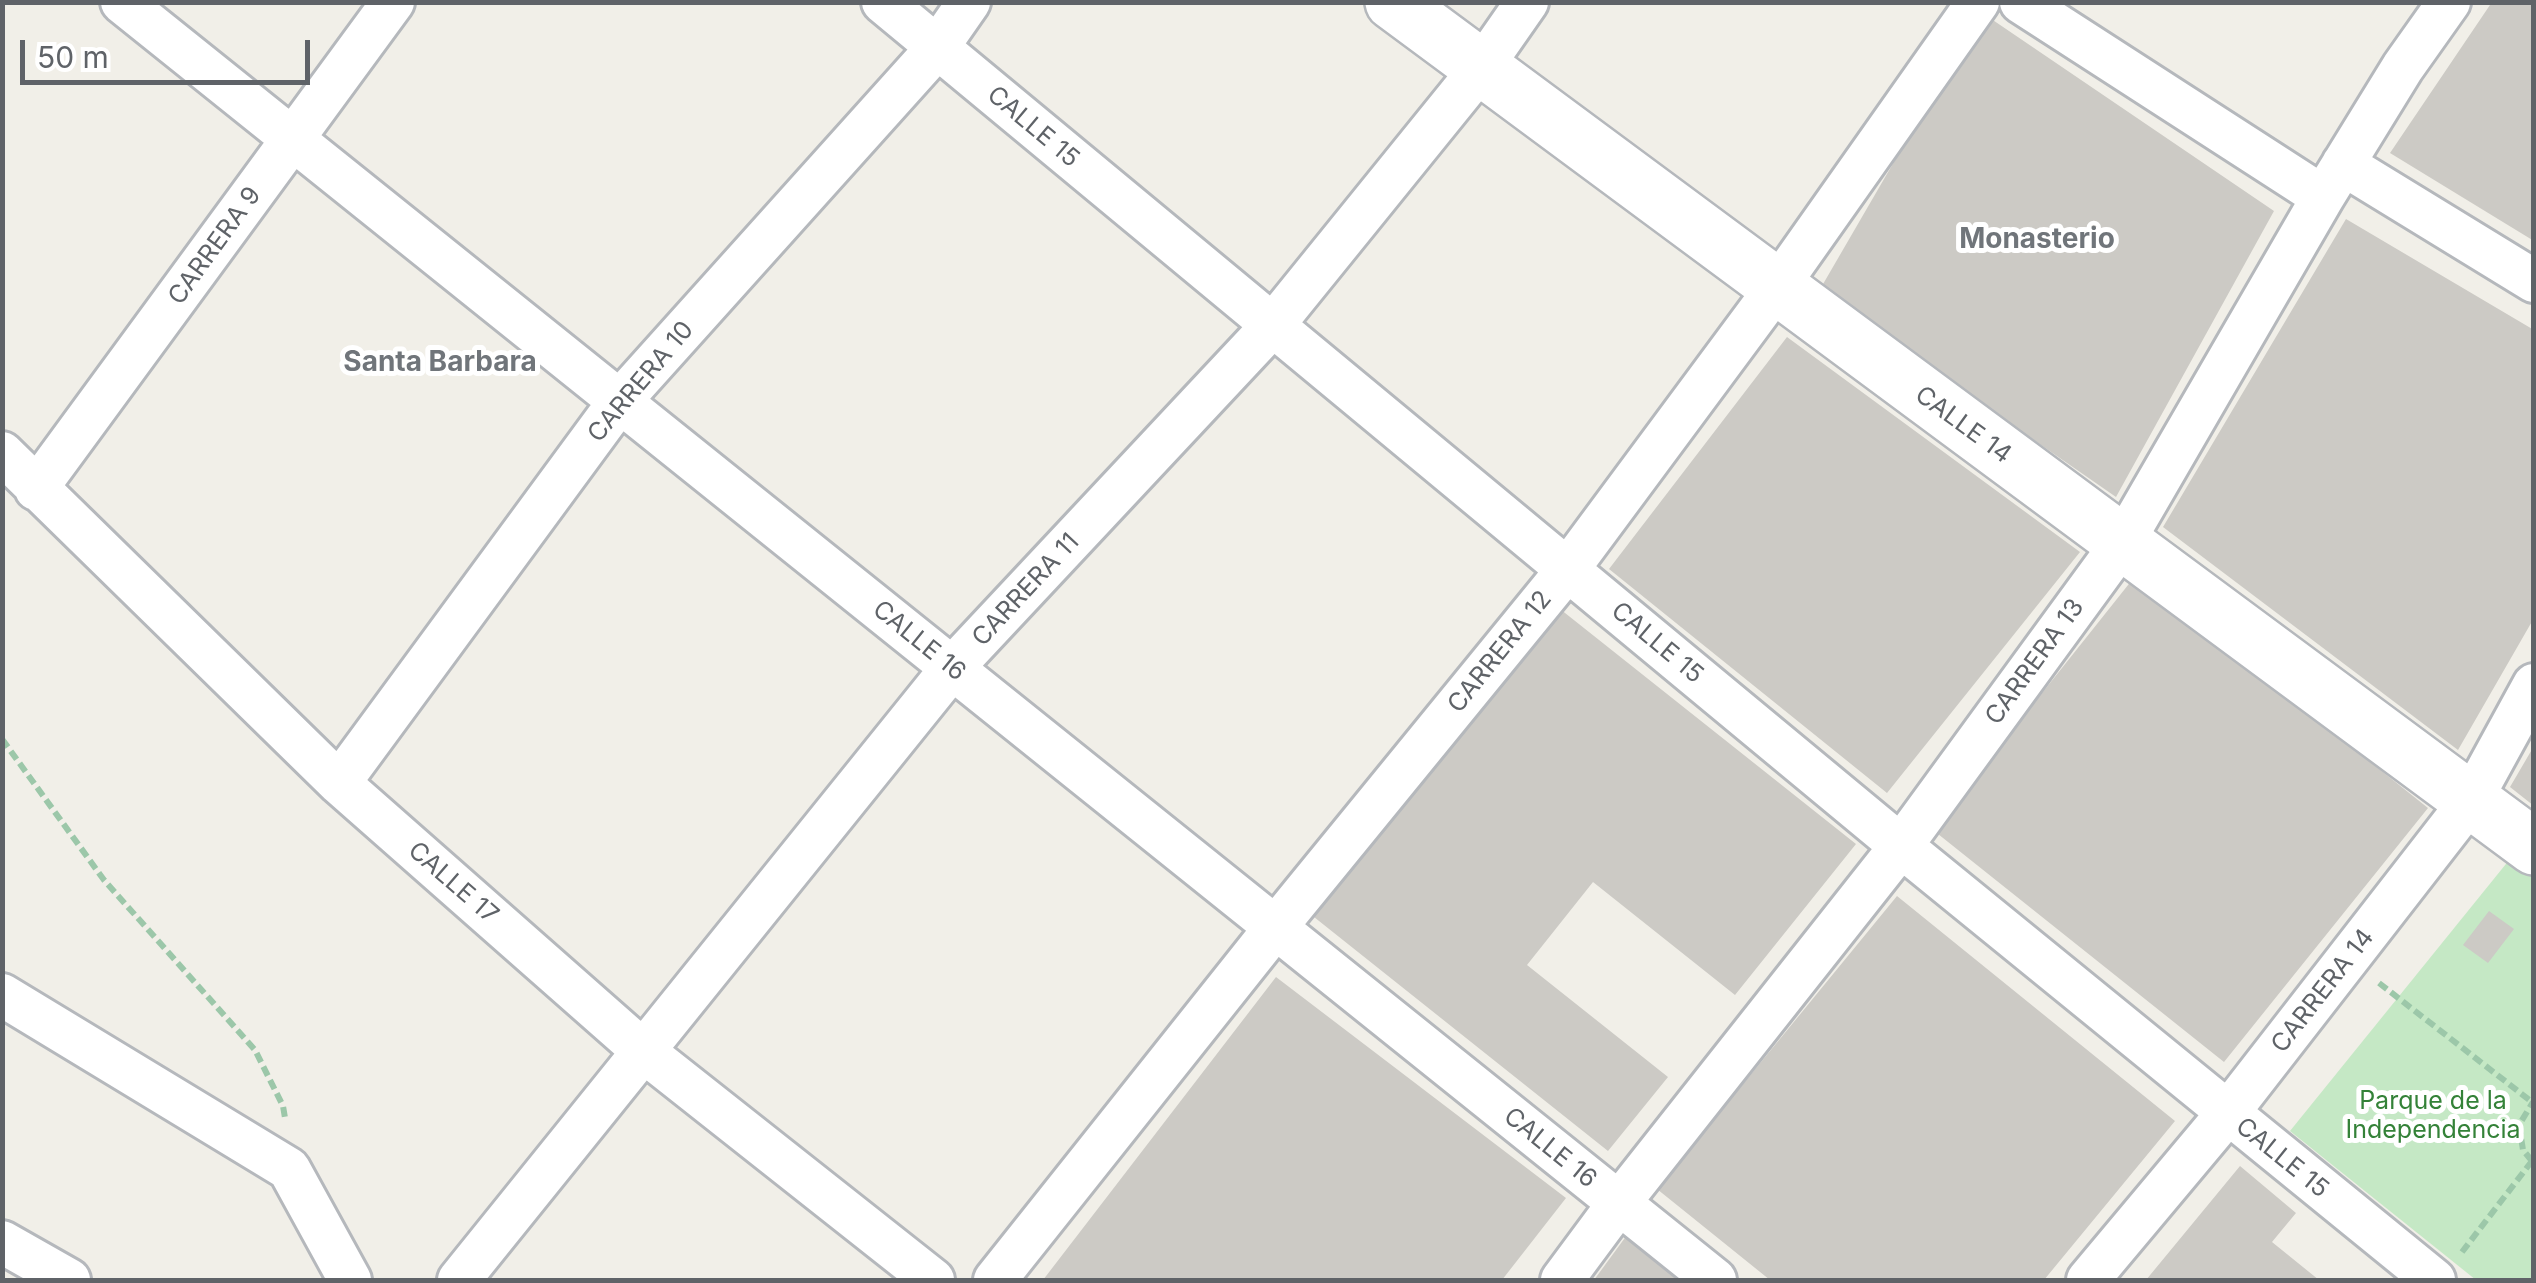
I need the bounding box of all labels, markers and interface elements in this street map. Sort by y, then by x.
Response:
scale bar [25,20,315,82]
text: 50 m [37,39,109,75]
street label: CALLE 15 [981,80,1085,174]
street label: CARRERA 9 [162,181,268,311]
district label: Monasterio [1959,223,2115,257]
street label: CARRERA 10 [582,315,700,449]
district label: Santa Barbara [343,346,537,380]
street label: CALLE 14 [1909,380,2017,470]
street label: CARRERA 11 [966,528,1086,652]
street label: CARRERA 12 [1442,585,1558,719]
street label: CARRERA 13 [1979,593,2091,731]
street label: CALLE 16 [866,594,972,688]
street label: CALLE 15 [1605,596,1709,690]
street label: CALLE 17 [402,836,504,930]
street label: CARRERA 14 [2265,923,2381,1059]
park label: Parque de la Independencia [2345,1086,2521,1145]
street label: CALLE 16 [1497,1101,1603,1195]
street label: CALLE 15 [2230,1112,2334,1204]

